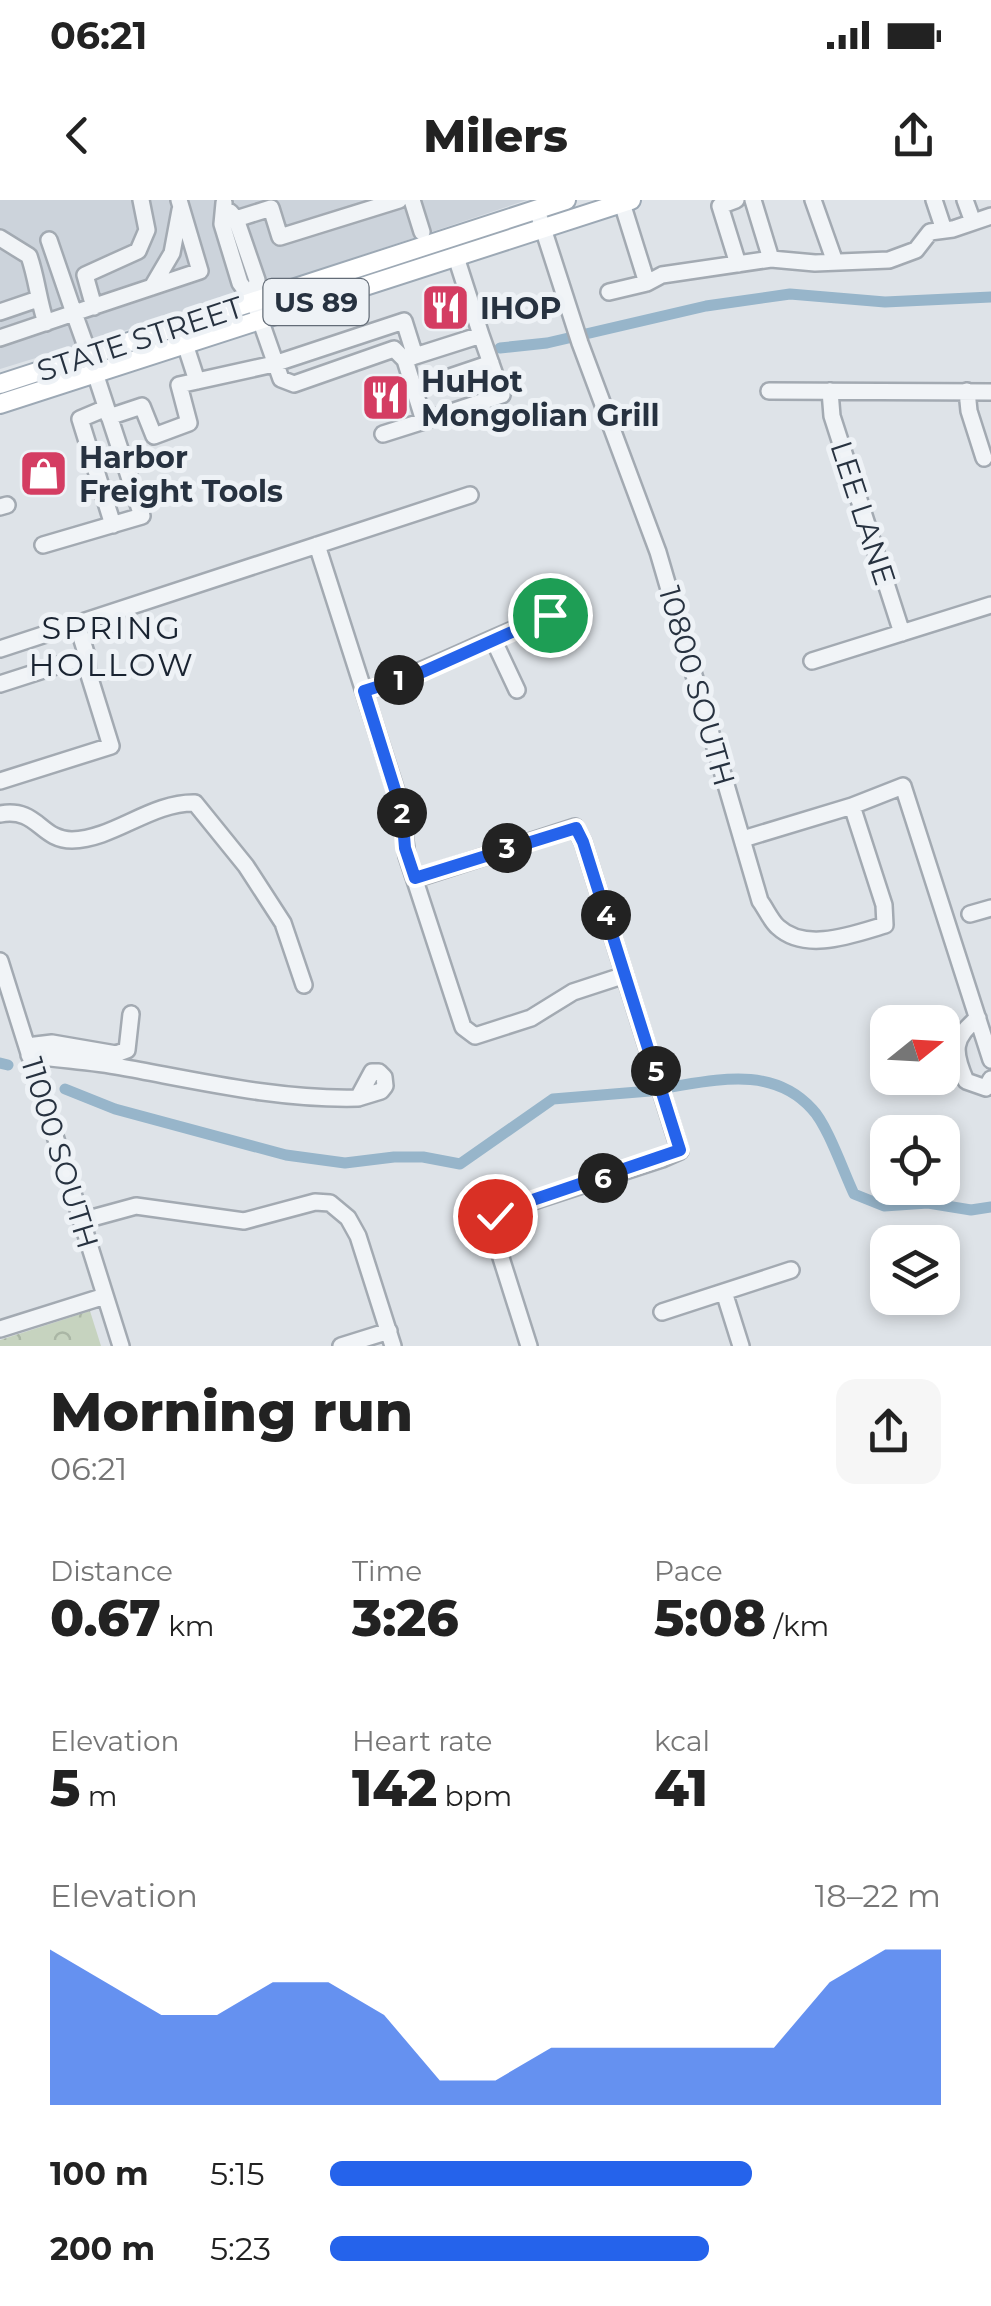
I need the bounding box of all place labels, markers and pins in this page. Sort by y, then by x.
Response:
restaurant icon: IHOP [419,282,471,334]
place label: IHOP [480,290,561,327]
place label: HuHot Mongolian Grill [421,363,660,434]
restaurant icon: HuHot Mongolian Grill [360,372,412,424]
place label: Harbor Freight Tools [79,439,283,510]
shop icon: Harbor Freight Tools [18,448,70,500]
pin [508,573,593,658]
pin: 1 [374,655,424,705]
pin: 2 [377,788,427,838]
pin: 3 [482,823,532,873]
pin: 4 [581,890,631,940]
pin: 5 [631,1046,681,1096]
pin: 6 [578,1153,628,1203]
pin [453,1174,538,1259]

